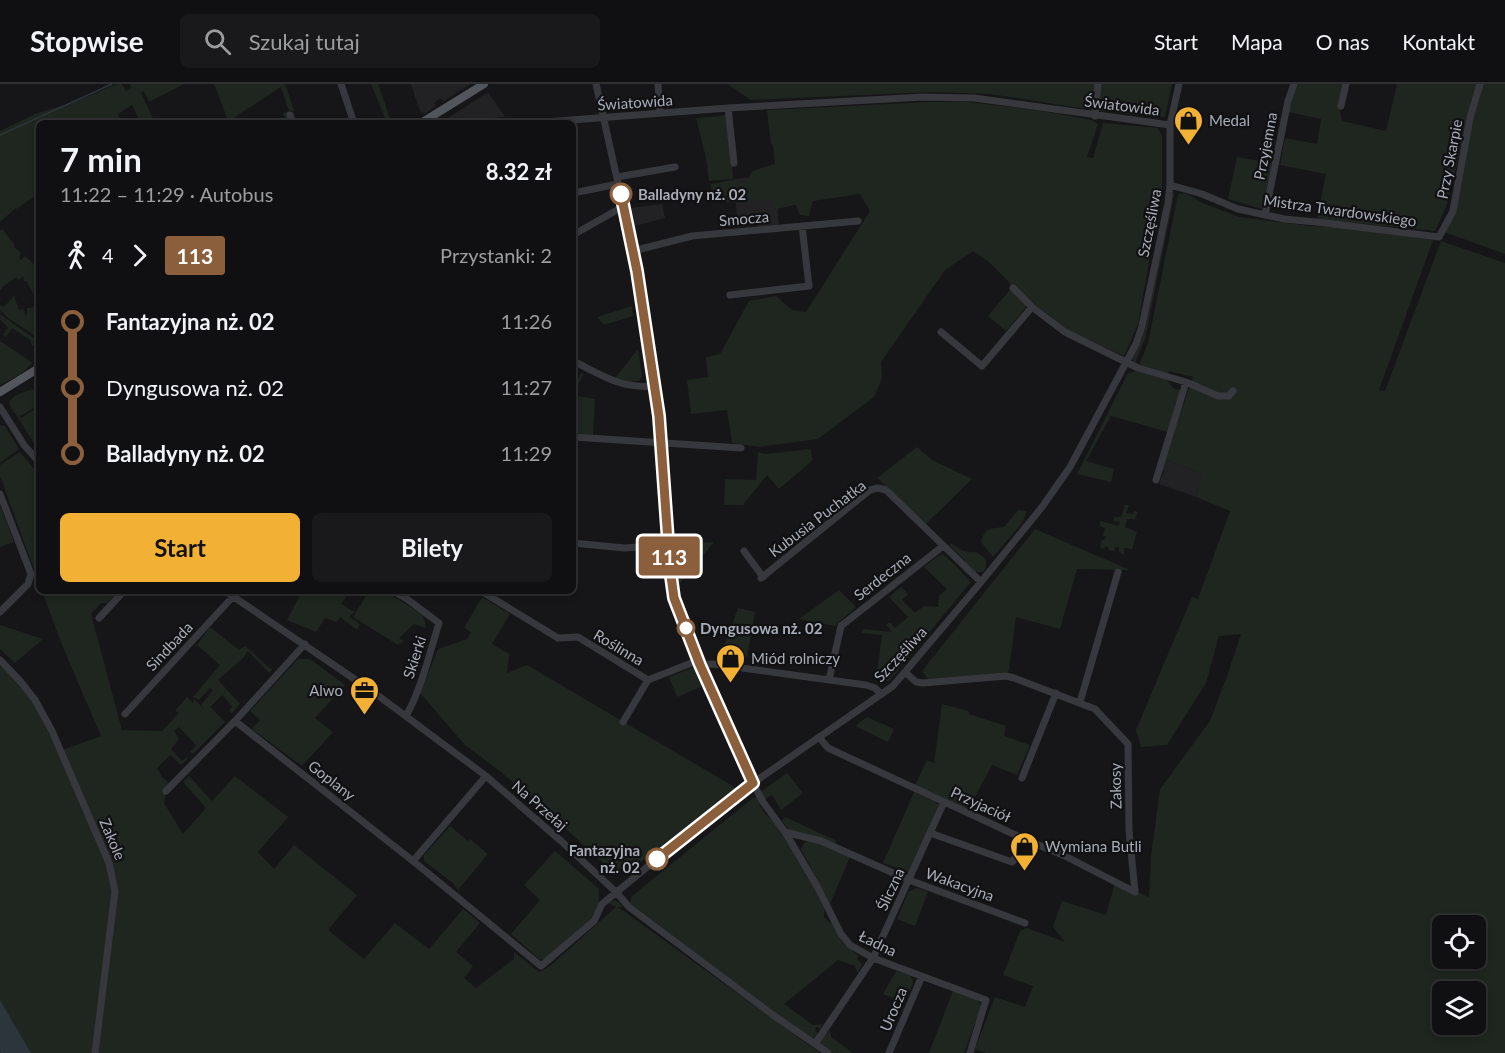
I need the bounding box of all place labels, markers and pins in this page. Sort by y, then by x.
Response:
shop icon: Medal [1172,104,1204,146]
place label: Medal [1209,111,1250,129]
marker: Balladyny nż. 02 [610,183,632,205]
place label: Balladyny nż. 02 [638,185,747,203]
marker: Dyngusowa nż. 02 [677,619,695,637]
place label: Dyngusowa nż. 02 [700,619,823,637]
shop icon: Miód rolniczy [714,642,746,684]
place label: Miód rolniczy [751,649,840,667]
office icon: Alwo [348,674,380,716]
place label: Alwo [309,681,343,699]
shop icon: Wymiana Butli [1008,830,1040,872]
place label: Wymiana Butli [1045,837,1142,855]
place label: Fantazyjna nż. 02 [569,841,640,876]
marker: Fantazyjna nż. 02 [646,848,668,870]

